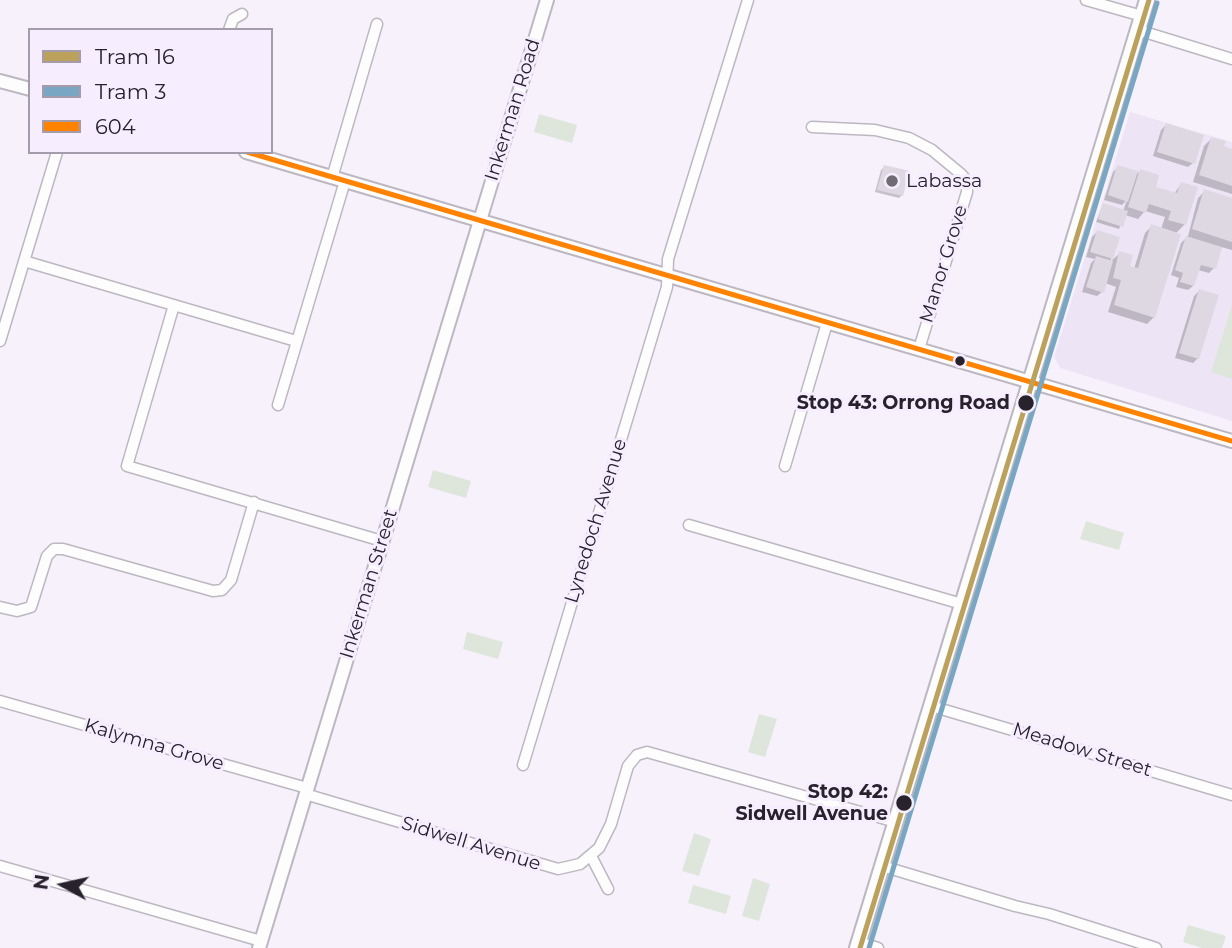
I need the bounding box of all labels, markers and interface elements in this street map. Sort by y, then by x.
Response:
legend [28,28,273,154]
street label: Inkerman Road [481,36,545,184]
text: Tram 16 [95,44,175,69]
text: Tram 3 [95,79,166,104]
text: 604 [95,114,136,139]
place label: Labassa [906,170,982,192]
marker: Labassa [884,173,900,189]
street label: Manor Grove [915,202,973,326]
unlabelled marker [953,354,967,368]
place label: Stop 43: Orrong Road [797,392,1010,414]
marker: Stop 43: Orrong Road [1016,393,1036,413]
street label: Lynedoch Avenue [560,436,632,606]
street label: Inkerman Street [335,506,403,662]
street label: Kalymna Grove [82,714,226,776]
street label: Meadow Street [1010,718,1154,782]
place label: Stop 42: Sidwell Avenue [735,781,888,825]
marker: Stop 42: Sidwell Avenue [894,793,914,813]
street label: Sidwell Avenue [399,812,543,876]
north arrow [28,850,98,920]
text: N [29,873,54,891]

